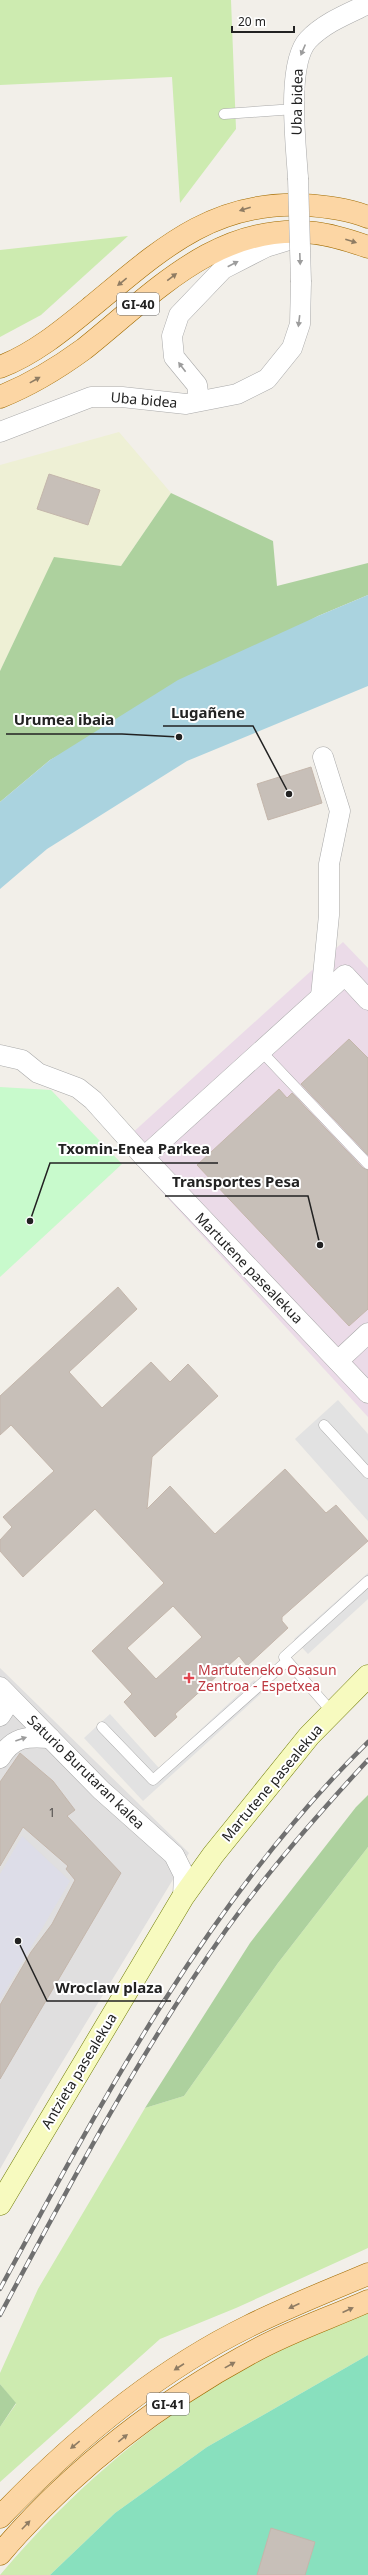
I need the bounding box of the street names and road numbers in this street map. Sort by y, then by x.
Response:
street label: Uba bidea [286,68,307,136]
road number: GI-40 [117,293,159,315]
street label: Uba bidea [110,387,178,412]
street label: Martutene pasealekua [191,1208,307,1327]
street label: Saturio Burutaran kalea [24,1711,149,1833]
street label: Martutene pasealekua [217,1720,326,1845]
street label: Antzieta pasealekua [37,2009,121,2132]
road number: GI-41 [147,2393,189,2415]

